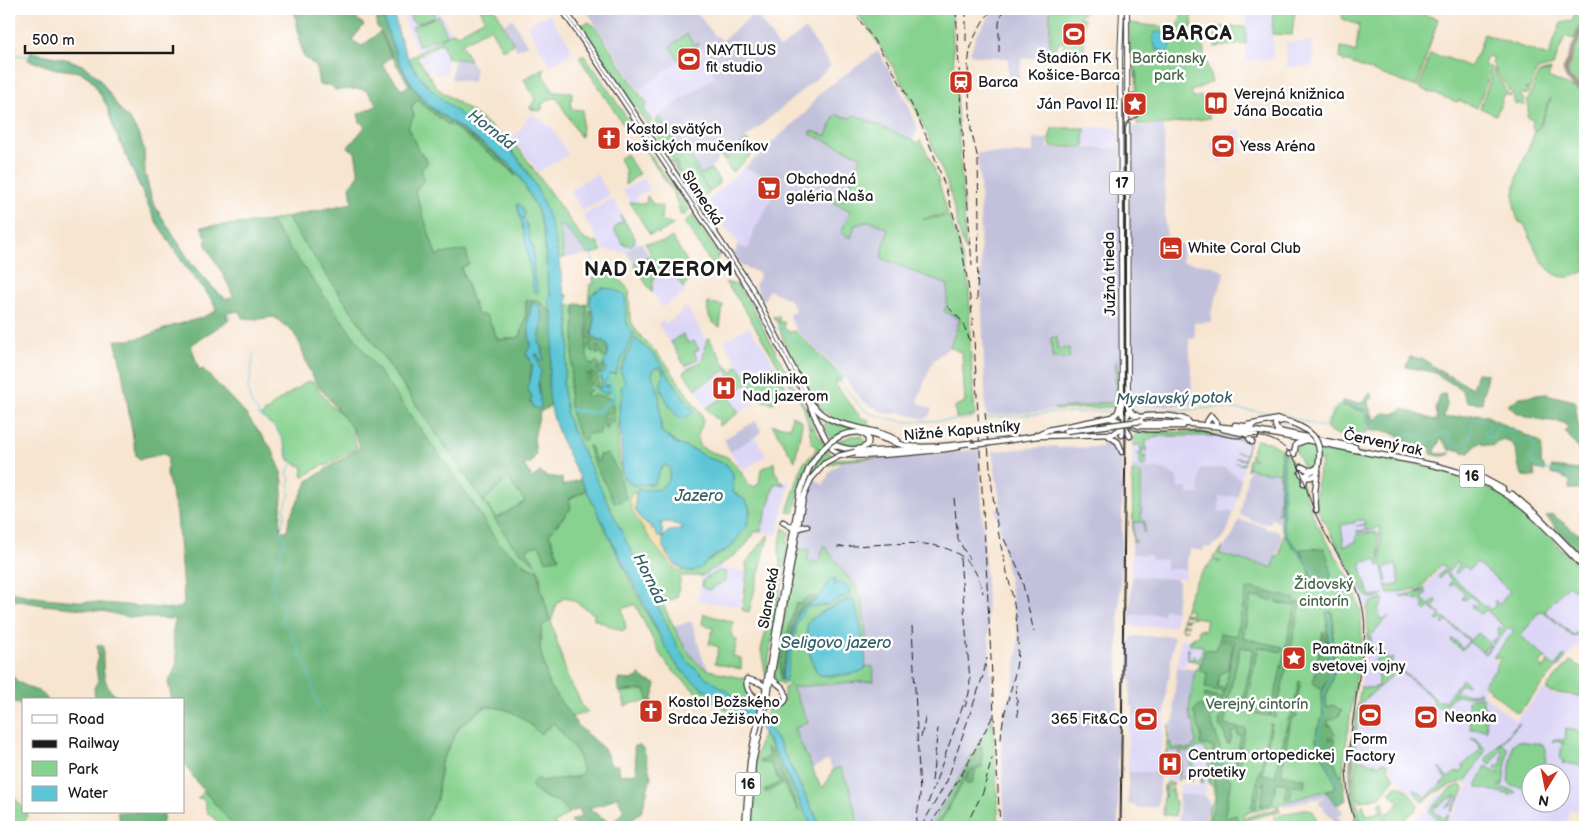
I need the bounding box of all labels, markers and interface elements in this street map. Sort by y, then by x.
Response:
sports icon: Štadión FK Košice-Barca [1061,21,1087,47]
scale bar [25,22,172,54]
district label: BARCA [1161,22,1233,46]
text: 500 m [32,31,75,50]
place label: NAYTILUS fit studio [706,41,776,77]
sports icon: NAYTILUS fit studio [676,46,702,72]
place label: Štadión FK Košice-Barca [1028,49,1120,85]
park label: Barčiansky park [1132,49,1206,85]
station icon: Barca [948,69,974,95]
place label: Barca [978,73,1018,92]
place label: Verejná knižnica Jána Bocatia [1234,85,1345,121]
library icon: Verejná knižnica Jána Bocatia [1203,90,1229,116]
place icon: Ján Pavol II. [1122,91,1148,117]
place label: Ján Pavol II. [1037,95,1118,114]
water label: Hornád [464,106,519,155]
place label: Kostol svätých košických mučeníkov [626,120,769,156]
church icon: Kostol svätých košických mučeníkov [596,125,622,151]
sports icon: Yess Aréna [1210,133,1236,159]
place label: Yess Aréna [1239,137,1316,156]
street label: Slanecká [677,167,727,229]
place label: Obchodná galéria Naša [786,170,873,206]
road number: 17 [1110,172,1134,194]
supermarket icon: Obchodná galéria Naša [756,175,782,201]
street label: Južná trieda [1100,232,1120,316]
hotel icon: White Coral Club [1158,235,1184,261]
place label: White Coral Club [1188,239,1302,258]
district label: NAD JAZEROM [584,258,734,282]
place label: Poliklinika Nad jazerom [742,370,828,406]
hospital icon: Poliklinika Nad jazerom [711,375,737,401]
water label: Myslavský potok [1116,388,1233,410]
street label: Nižné Kapustníky [903,416,1021,446]
street label: Červený rak [1342,425,1425,461]
road number: 16 [1460,464,1484,488]
water label: Jazero [674,487,723,506]
water label: Hornád [629,551,670,608]
street label: Slanecká [754,566,784,630]
park label: Židovský cintorín [1294,575,1354,611]
water label: Seligovo jazero [780,634,892,653]
place label: Pamätník I. svetovej vojny [1312,640,1406,676]
place icon: Pamätník I. svetovej vojny [1281,645,1307,671]
place label: Kostol Božského Srdca Ježišovho [668,693,780,729]
park label: Verejný cintorín [1206,695,1308,714]
legend [22,698,185,814]
church icon: Kostol Božského Srdca Ježišovho [638,698,664,724]
sports icon: Form Factory [1357,702,1383,728]
sports icon: Neonka [1413,704,1439,730]
sports icon: 365 Fit&Co [1133,706,1159,732]
place label: Neonka [1444,708,1497,727]
text: Road [68,710,104,729]
place label: 365 Fit&Co [1051,710,1128,729]
place label: Form Factory [1345,730,1396,766]
text: Railway [68,734,119,753]
place label: Centrum ortopedickej protetiky [1188,746,1335,782]
hospital icon: Centrum ortopedickej protetiky [1157,751,1183,777]
text: Park [68,760,99,779]
north arrow [1522,764,1572,814]
road number: 16 [736,772,760,796]
text: Water [68,784,108,803]
text: N [1537,791,1550,810]

